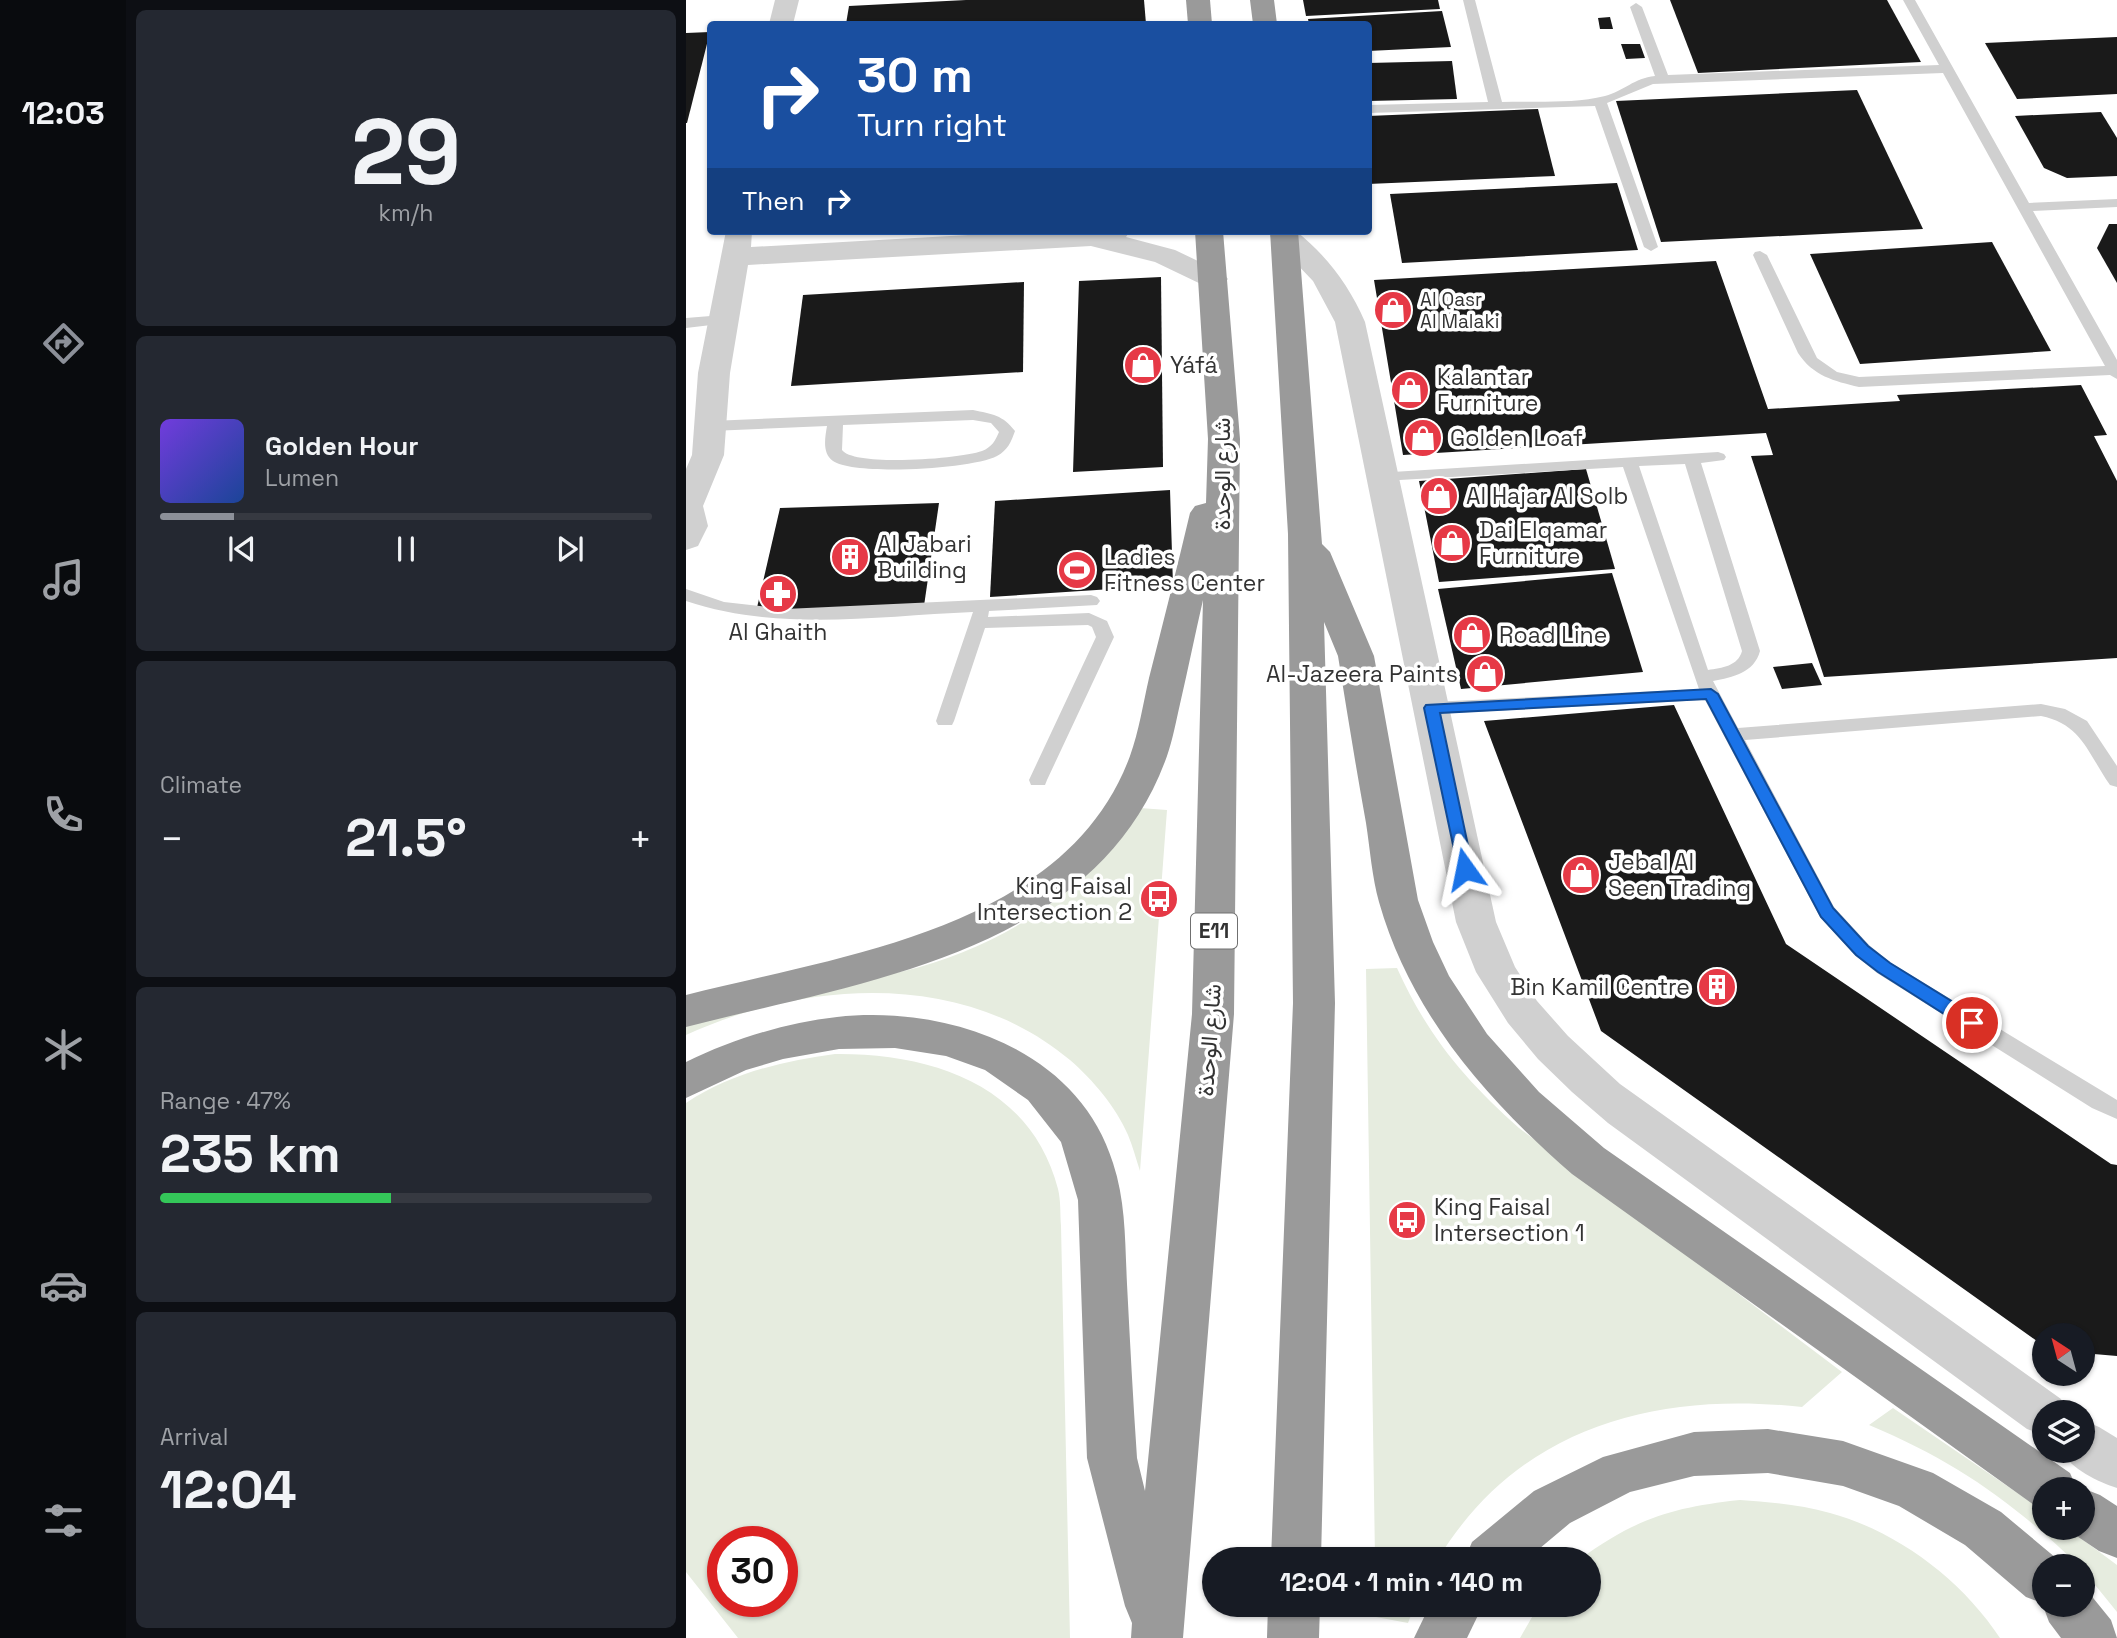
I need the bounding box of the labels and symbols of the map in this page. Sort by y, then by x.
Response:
place label: Al Qasr Al Malaki [1420,287,1499,334]
shop icon: Al Qasr Al Malaki [1372,289,1414,331]
shop icon: Yáfá [1122,344,1164,386]
place label: Yáfá [1170,350,1218,380]
place label: Kalantar Furniture [1437,362,1538,418]
shop icon: Kalantar Furniture [1389,369,1431,411]
shop icon: Golden Loaf [1402,417,1444,459]
street label: شارع الوحدة [1207,418,1238,530]
place label: Golden Loaf [1450,423,1583,453]
shop icon: Al Hajar Al Solb [1418,475,1460,517]
place label: Al Hajar Al Solb [1466,481,1628,511]
place label: Dai Elqamar Furniture [1479,515,1607,571]
shop icon: Dai Elqamar Furniture [1431,522,1473,564]
place label: Al Jabari Building [877,529,972,585]
building icon: Al Jabari Building [829,536,871,578]
place label: Ladies Fitness Center [1104,542,1265,598]
sports icon: Ladies Fitness Center [1056,549,1098,591]
pharmacy icon: Al Ghaith [757,573,799,615]
shop icon: Road Line [1451,614,1493,656]
place label: Al Ghaith [729,617,827,647]
place label: Road Line [1499,620,1607,650]
shop icon: Al-Jazeera Paints [1464,653,1506,695]
place label: Al-Jazeera Paints [1266,659,1458,689]
position arrow [1428,832,1502,906]
place label: Jebal Al Seen Trading [1608,847,1751,903]
shop icon: Jebal Al Seen Trading [1560,854,1602,896]
place label: King Faisal Intersection 2 [977,871,1132,927]
bus stop icon: King Faisal Intersection 2 [1138,878,1180,920]
road number: E11 [1191,914,1237,948]
building icon: Bin Kamil Centre [1696,966,1738,1008]
place label: Bin Kamil Centre [1510,972,1690,1002]
street label: شارع الوحدة [1190,983,1229,1097]
pin [1942,993,2002,1053]
place label: King Faisal Intersection 1 [1434,1192,1585,1248]
bus stop icon: King Faisal Intersection 1 [1386,1199,1428,1241]
north arrow [2032,1323,2095,1386]
speed limit sign: 30 [707,1526,798,1617]

